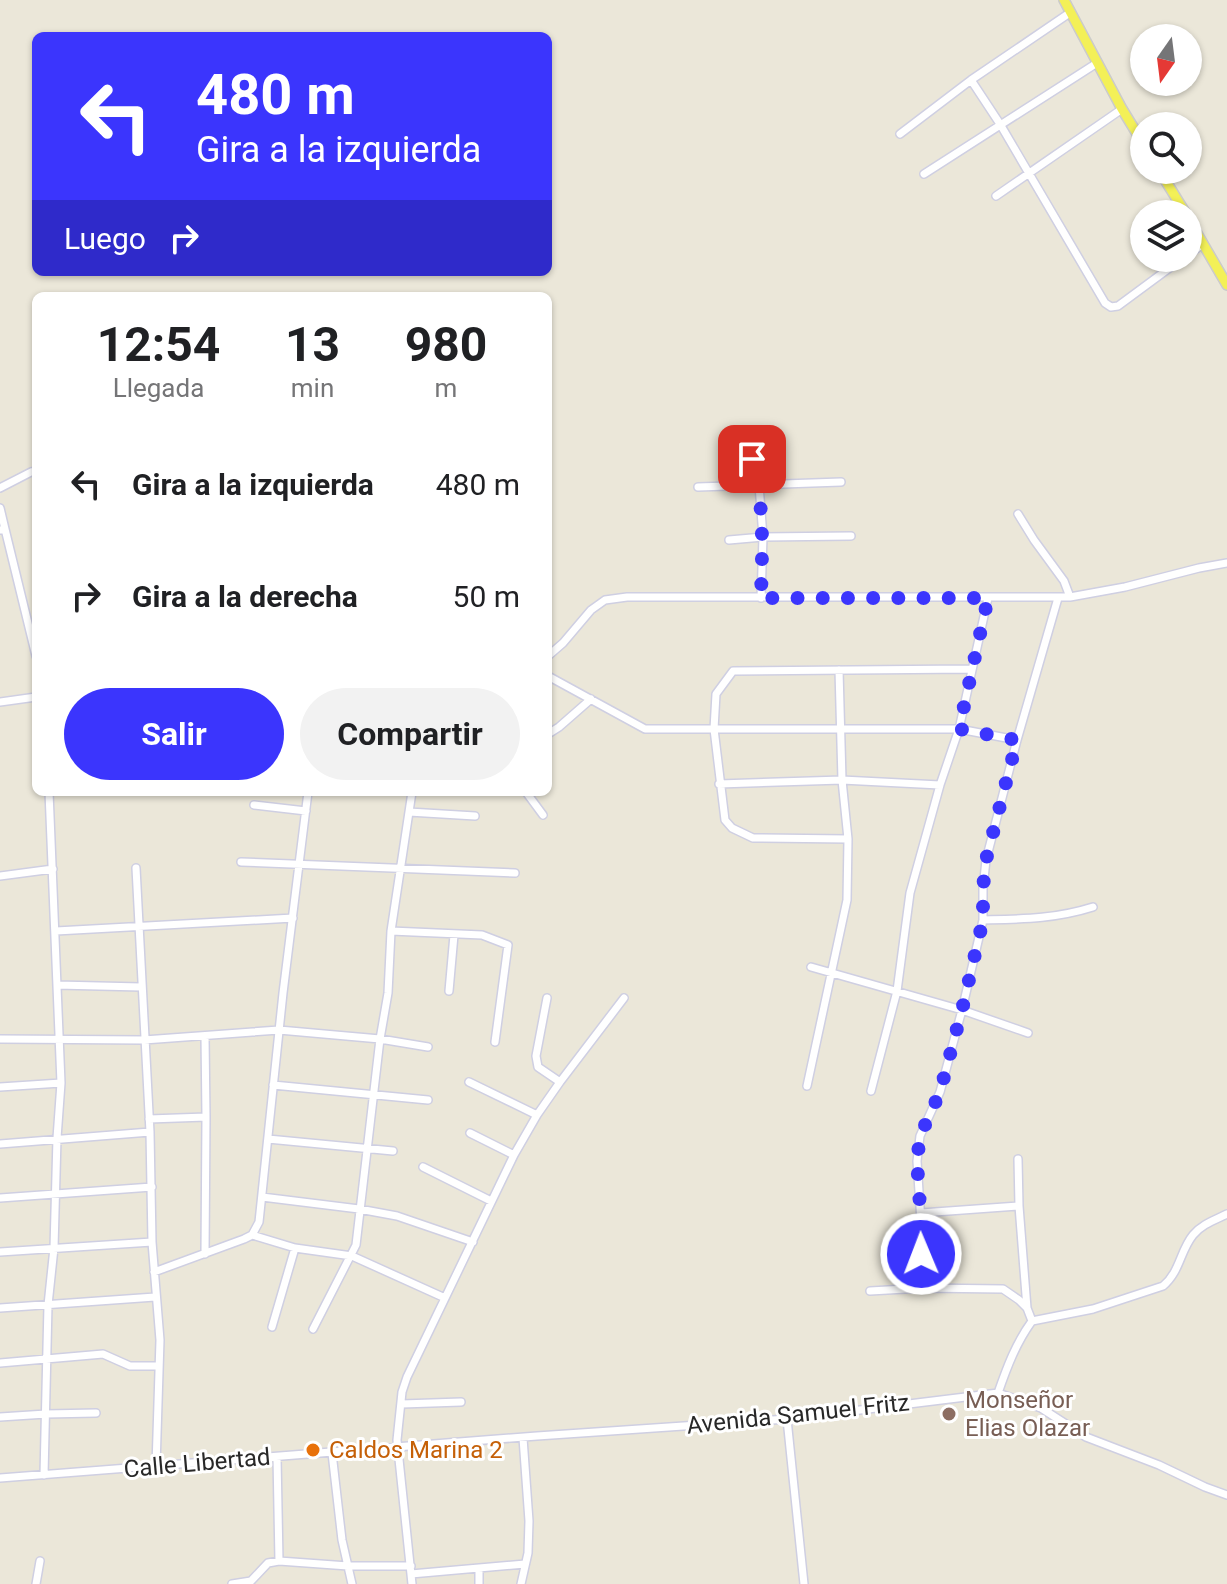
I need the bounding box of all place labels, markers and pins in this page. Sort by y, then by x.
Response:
pin [718,425,786,493]
place label: Monseñor Elias Olazar [965,1386,1090,1442]
marker: Monseñor Elias Olazar [940,1405,958,1423]
place label: Caldos Marina 2 [329,1436,503,1464]
marker: Caldos Marina 2 [304,1441,322,1459]

